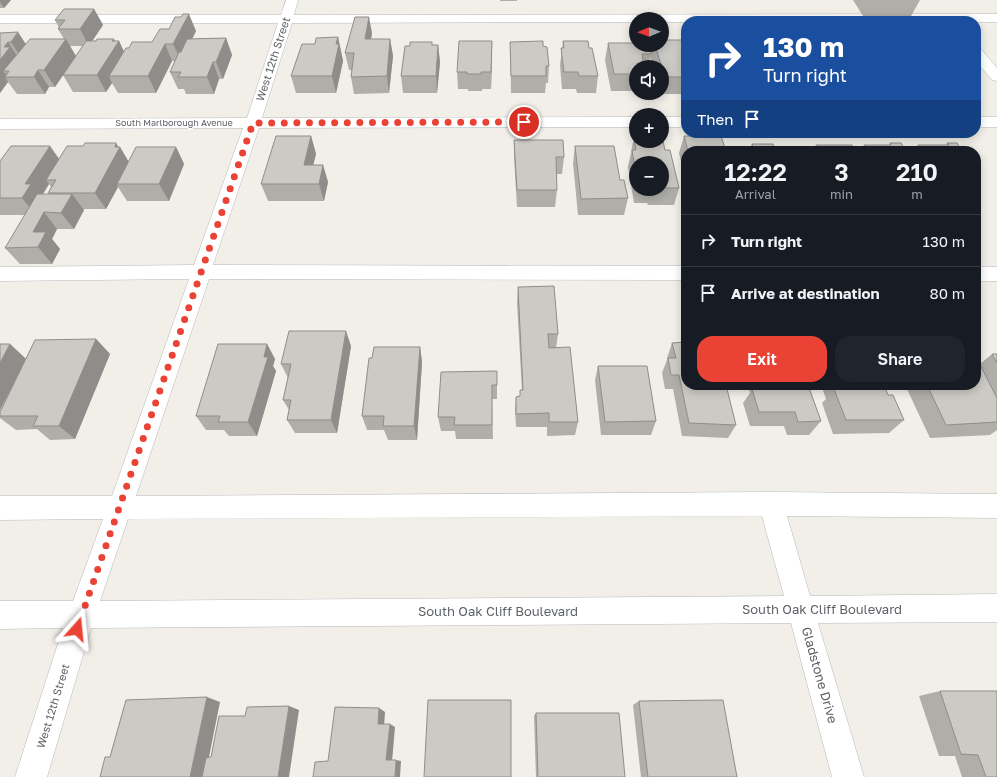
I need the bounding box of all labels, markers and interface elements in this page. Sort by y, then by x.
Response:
north arrow [629,12,669,52]
map controls [629,12,669,196]
street label: West 12th Street [253,15,292,103]
text: 130 m [763,30,844,63]
icon: right [697,32,749,84]
button: sound [629,60,669,100]
text: Turn right [763,64,847,86]
pin [507,105,541,139]
button: + [629,108,669,148]
icon: arrive [741,108,763,130]
text: Then [697,110,733,128]
icon: arrive [513,111,535,133]
street label: South Marlborough Avenue [115,117,233,128]
button: − [629,156,669,196]
text: 12:22 [724,157,787,186]
text: 3 [834,157,849,186]
text: 210 [896,157,938,186]
text: Arrival [735,186,776,202]
text: min [830,186,853,202]
text: m [911,186,923,202]
icon: right [697,230,719,252]
text: Turn right [731,232,802,250]
text: 130 m [923,232,965,250]
icon: arrive [697,282,719,304]
text: Arrive at destination [731,284,880,302]
text: 80 m [930,284,965,302]
button: Exit [697,336,827,382]
button: Share [835,336,965,382]
street label: South Oak Cliff Boulevard [742,601,902,617]
street label: South Oak Cliff Boulevard [418,603,578,619]
position arrow [56,608,98,650]
street label: Gladstone Drive [799,625,841,725]
street label: West 12th Street [33,662,72,750]

